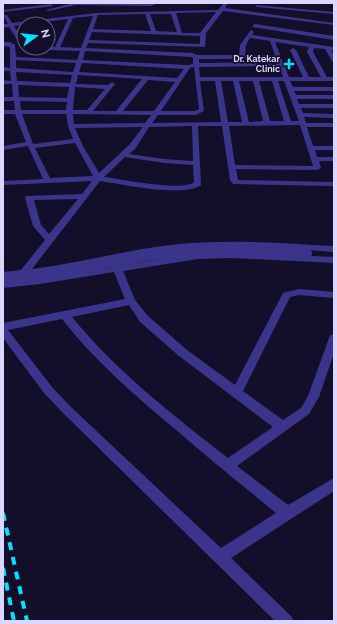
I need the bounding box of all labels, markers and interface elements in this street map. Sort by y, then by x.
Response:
north arrow [16,16,56,56]
text: N [38,28,53,39]
place label: Dr. Katekar Clinic [233,54,281,74]
marker: Dr. Katekar Clinic [283,58,295,70]

